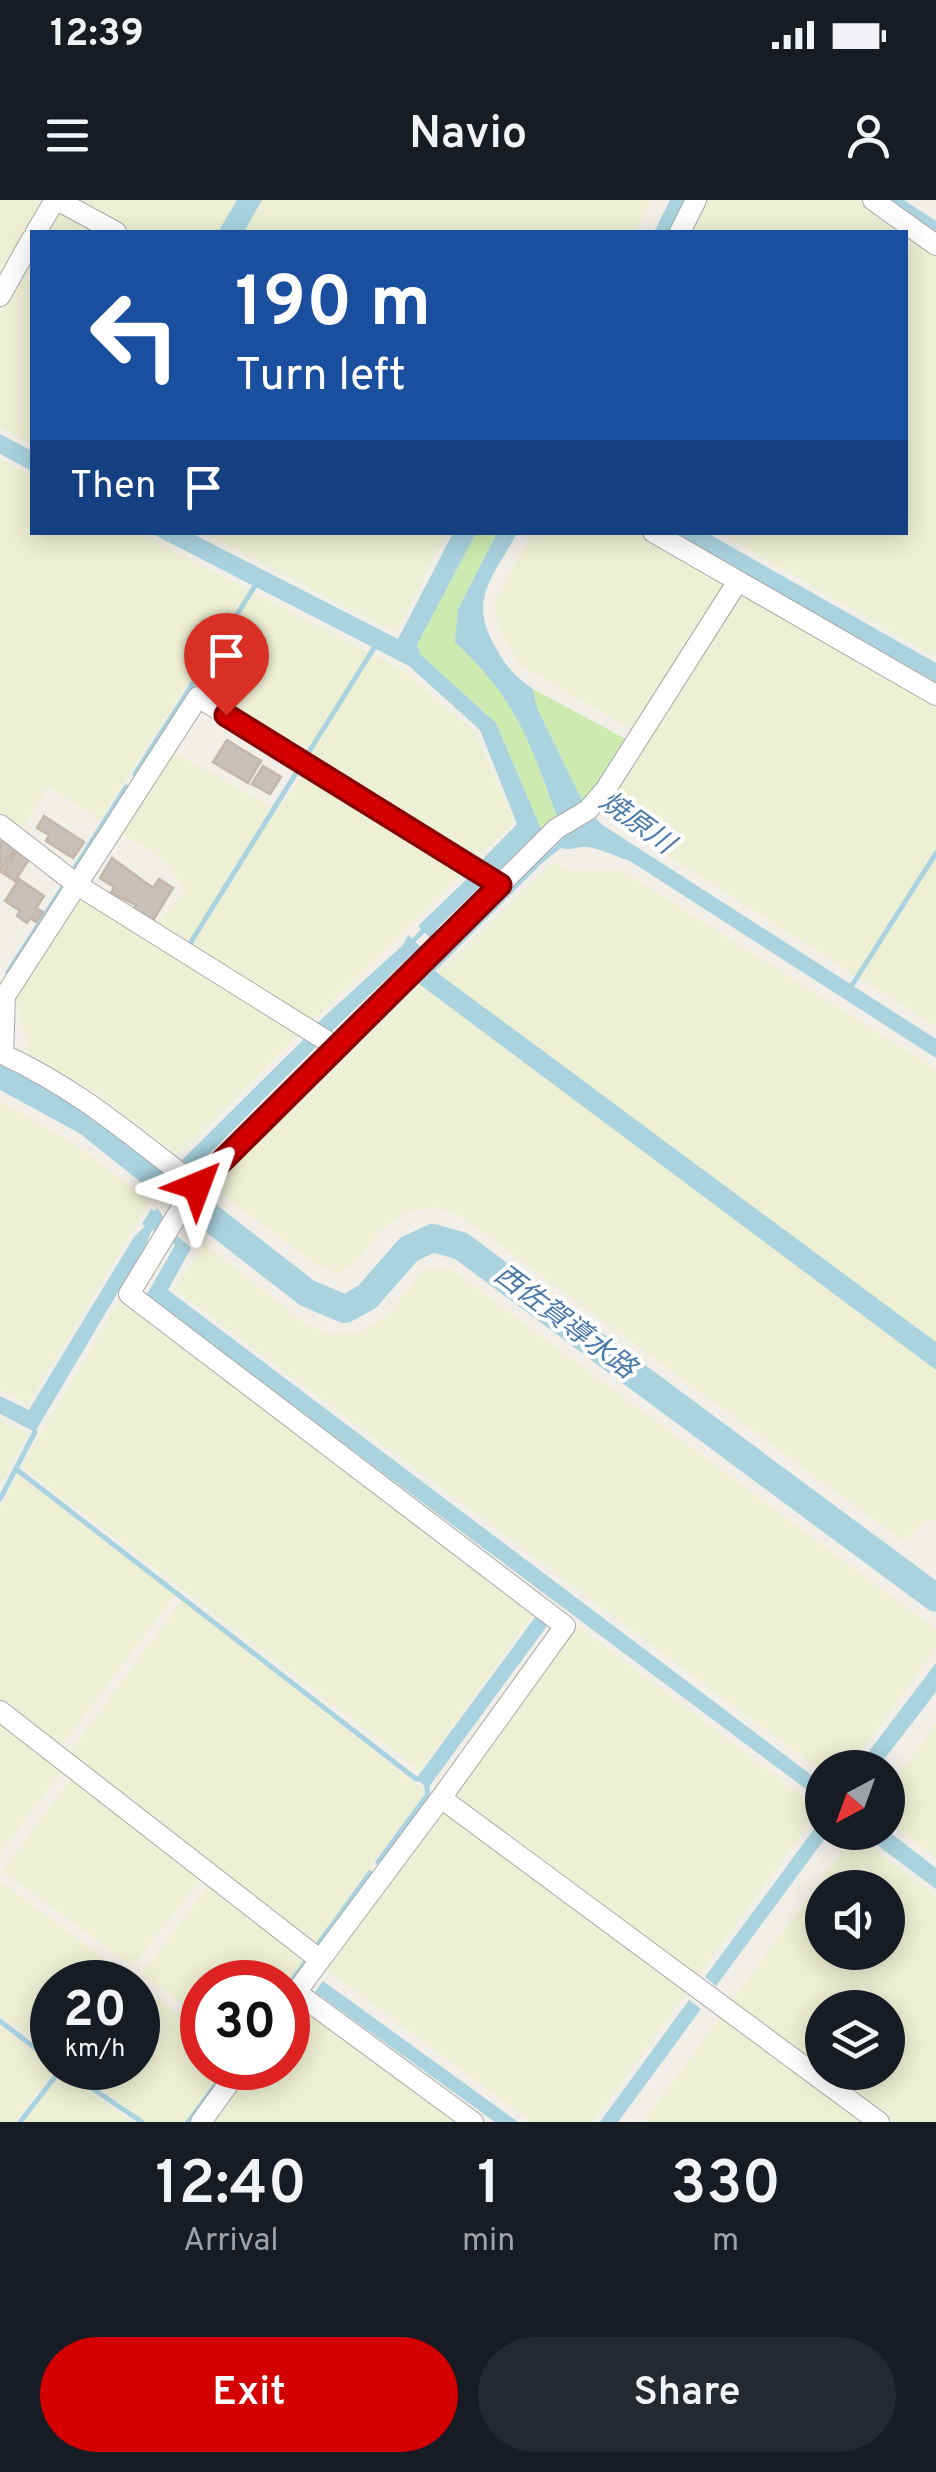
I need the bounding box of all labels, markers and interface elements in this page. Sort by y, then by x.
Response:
text: 12:39 [50,11,144,60]
text: Navio [409,107,527,164]
icon: menu [40,108,95,163]
icon: person [841,108,896,163]
text: 190 m [235,262,431,351]
icon: left [70,270,200,400]
text: Turn left [235,349,406,406]
icon: arrive [176,460,231,515]
text: Then [70,463,156,512]
pin [184,613,269,716]
icon: arrive [199,628,254,683]
water label: 焼原川 [591,785,683,865]
position arrow [145,1134,249,1238]
water label: 西佐賀導水路 [486,1258,644,1389]
north arrow [805,1750,905,1850]
map controls [805,1750,905,2090]
button: sound [805,1870,905,1970]
speed limit sign: 30 [180,1960,310,2090]
text: 20 [63,1981,127,2044]
button: layers [805,1990,905,2090]
text: km/h [65,2034,125,2066]
text: 12:40 [155,2149,307,2225]
text: 1 [477,2149,500,2225]
text: 330 [670,2149,781,2225]
text: Arrival [183,2222,279,2262]
text: min [462,2222,515,2262]
text: m [712,2222,739,2262]
button: Exit [40,2337,458,2452]
button: Share [478,2337,896,2452]

